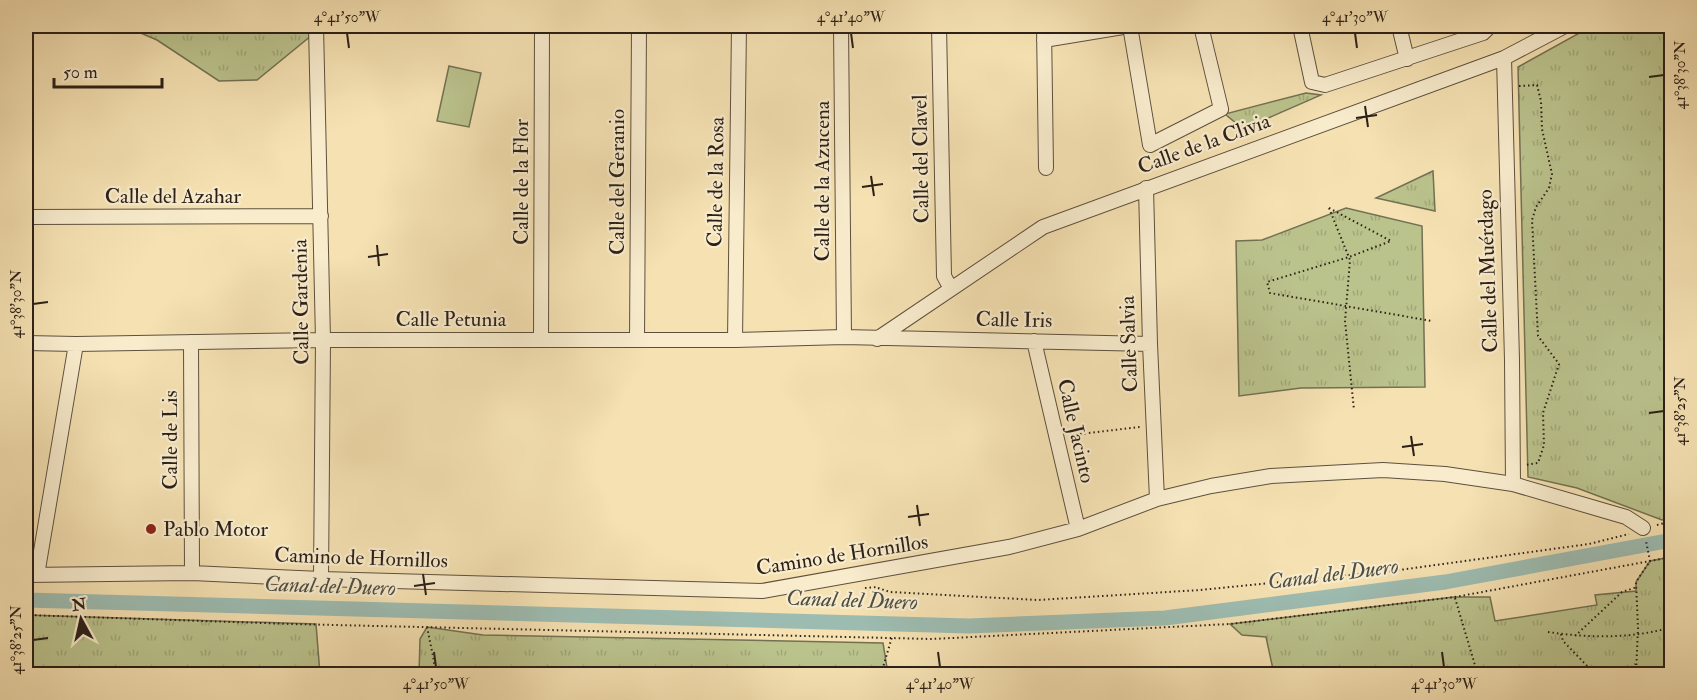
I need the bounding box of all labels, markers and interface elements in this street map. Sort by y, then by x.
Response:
text: 4°41'50"W [314,8,381,27]
text: 4°41'40"W [817,8,886,27]
text: 4°41'30"W [1322,8,1389,27]
text: 41°38'30"N [1671,40,1690,109]
scale bar [54,51,162,89]
text: 50 m [63,61,98,84]
street label: Calle del Clavel [906,94,936,224]
street label: Calle de la Azucena [809,100,836,261]
street label: Calle de la Clivia [1134,107,1274,181]
street label: Calle del Geranio [604,109,631,255]
street label: Calle de la Rosa [701,116,731,247]
street label: Calle de la Flor [508,119,535,245]
street label: Calle del Azahar [105,183,241,210]
street label: Calle del Muérdago [1472,189,1504,353]
street label: Calle Gardenia [286,238,316,365]
text: 41°38'30"N [7,269,26,338]
street label: Calle Salvia [1114,295,1144,393]
street label: Calle Petunia [395,306,507,333]
street label: Calle Iris [975,306,1053,334]
street label: Calle Jacinto [1051,376,1101,486]
text: 41°38'25"N [1671,376,1690,446]
street label: Calle de Lis [157,390,184,490]
place label: Pablo Motor [163,516,268,543]
marker: Pablo Motor [144,522,158,536]
street label: Camino de Hornillos [754,528,930,582]
street label: Camino de Hornillos [274,541,448,575]
water label: Canal del Duero [1266,552,1400,596]
water label: Canal del Duero [264,570,396,602]
water label: Canal del Duero [786,584,918,616]
north arrow [51,589,111,649]
text: N [70,594,88,616]
text: 41°38'25"N [7,605,26,675]
text: 4°41'50"W [403,675,470,694]
text: 4°41'40"W [906,675,975,694]
text: 4°41'30"W [1411,675,1478,694]

